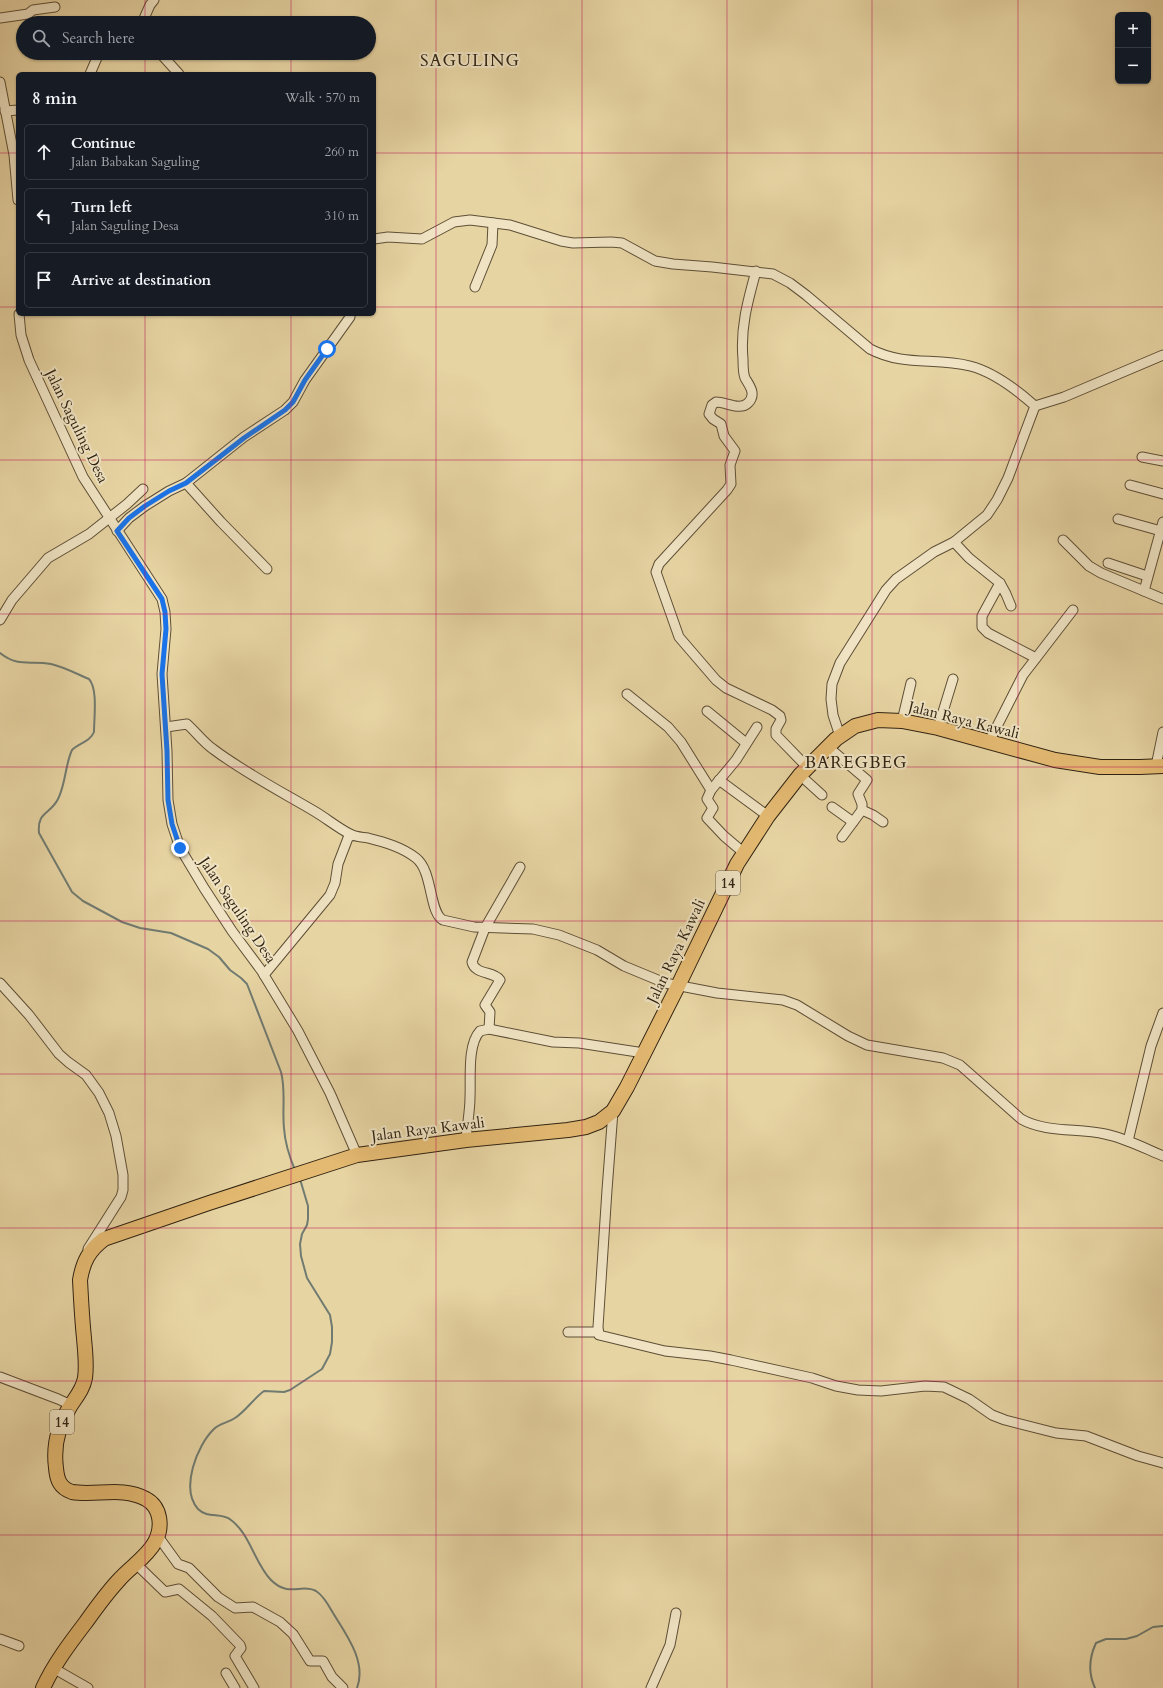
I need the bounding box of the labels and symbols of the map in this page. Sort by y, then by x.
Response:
district label: SAGULING [420,49,520,72]
route start [318,340,336,358]
street label: Jalan Saguling Desa [40,364,114,487]
street label: Jalan Raya Kawali [904,696,1022,743]
district label: BAREGBEG [805,751,907,774]
route end [171,839,189,857]
street label: Jalan Saguling Desa [194,851,281,968]
road number: 14 [716,871,740,895]
street label: Jalan Raya Kawali [641,895,710,1008]
street label: Jalan Raya Kawali [368,1112,486,1146]
road number: 14 [50,1410,74,1434]

